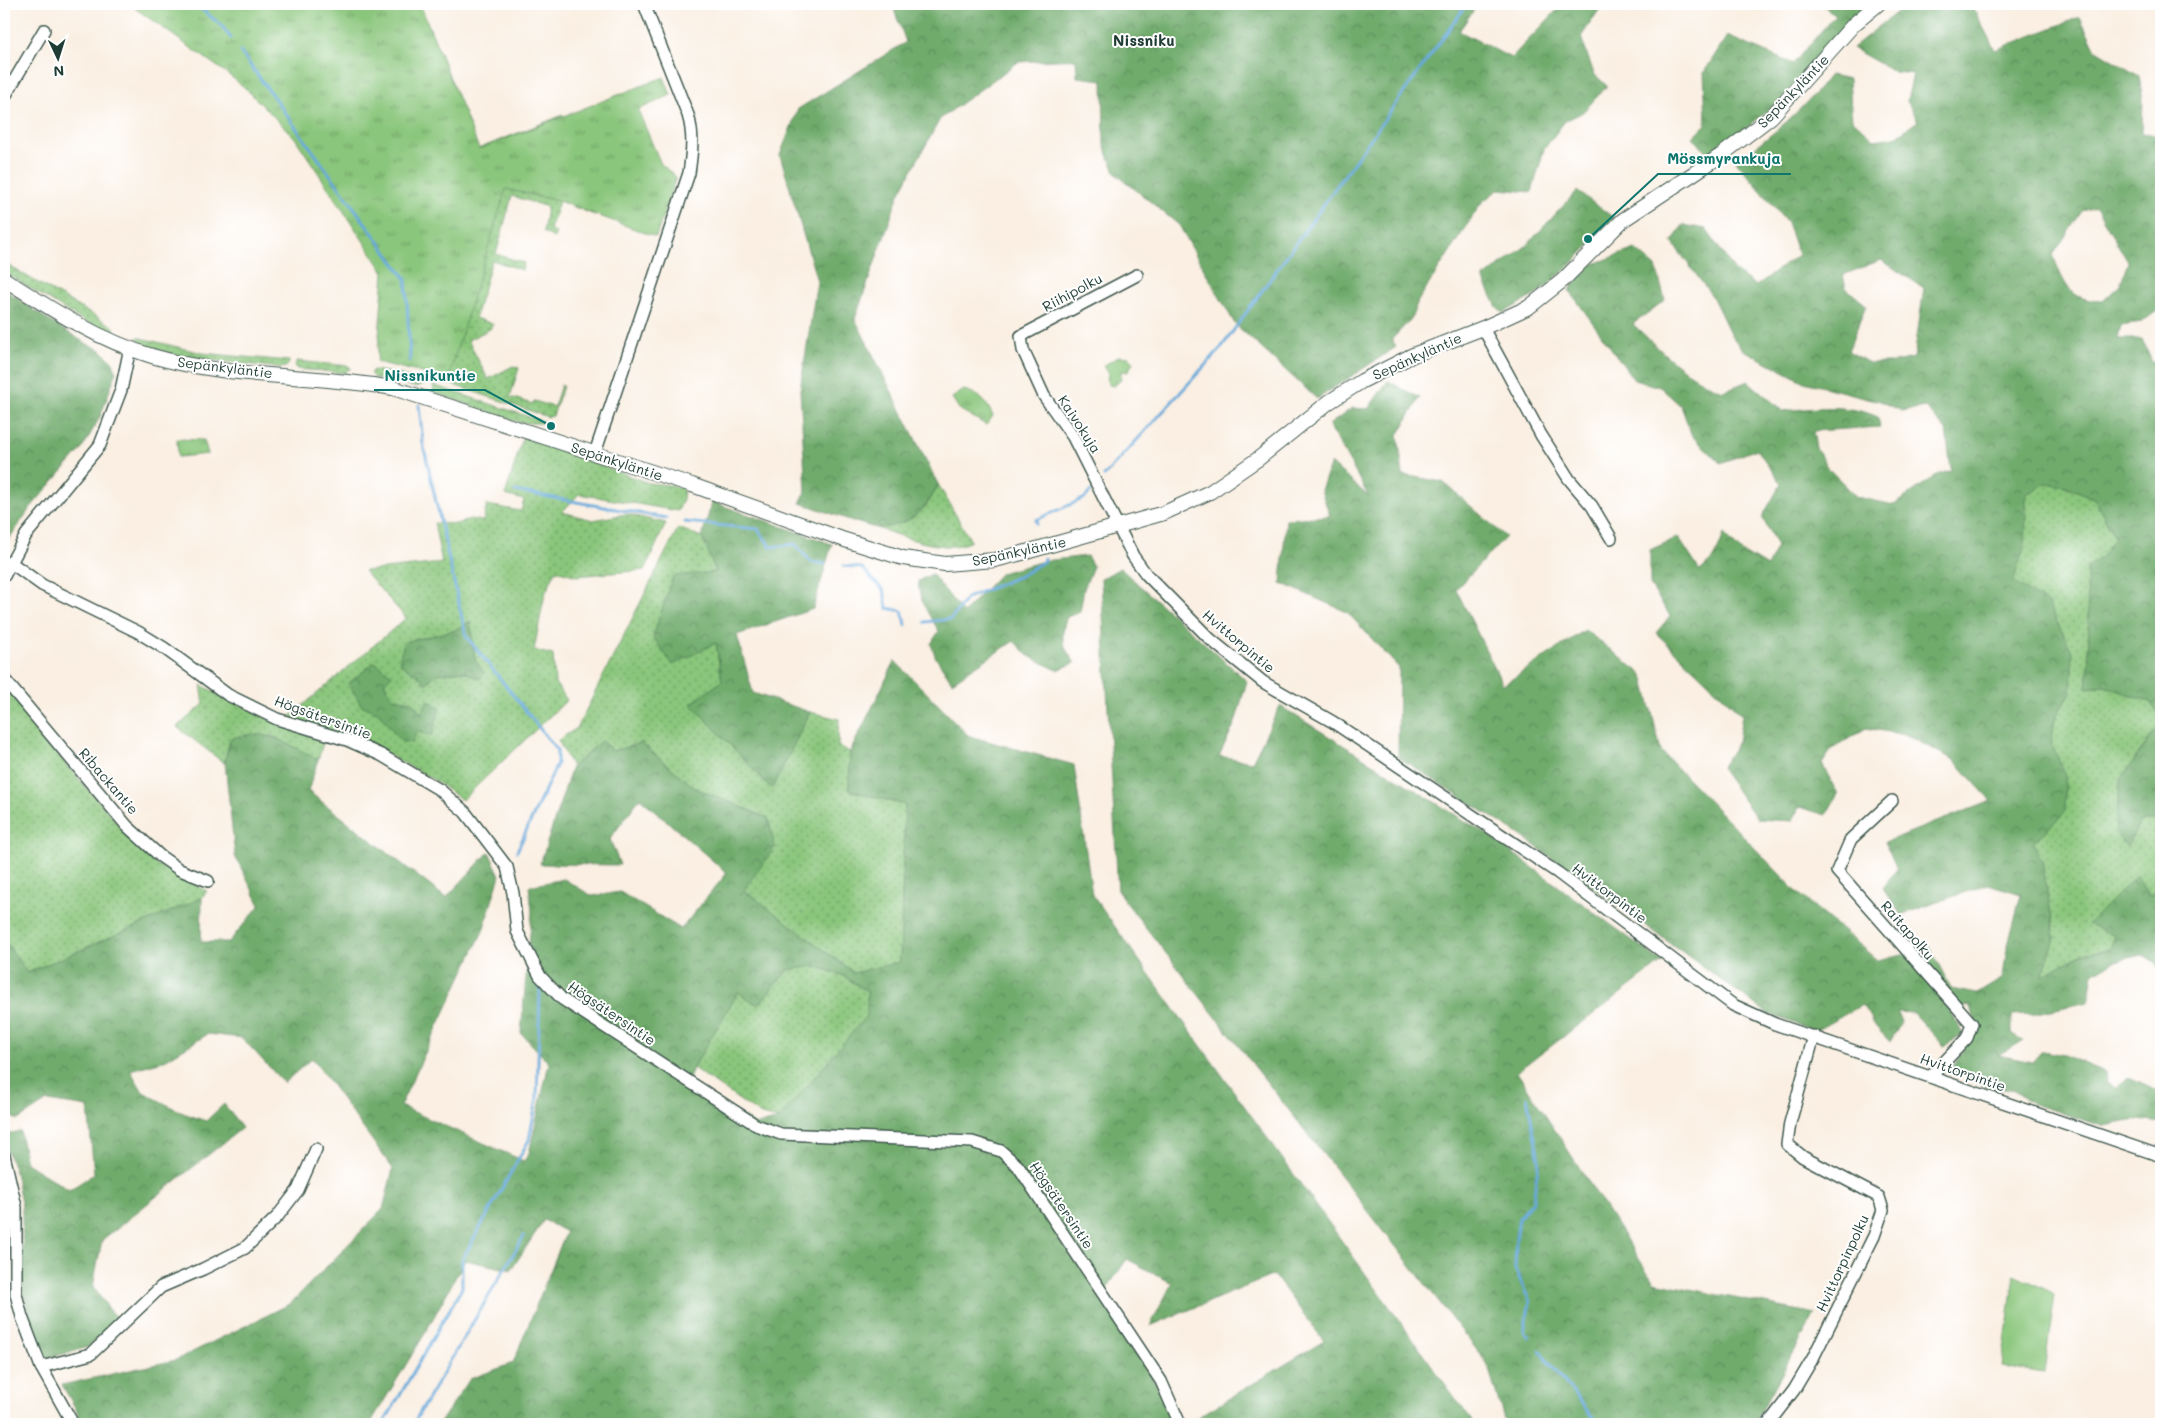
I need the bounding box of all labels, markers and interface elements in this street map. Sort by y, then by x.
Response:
district label: Nissniku [1113,30,1175,50]
north arrow [32,32,82,82]
street label: Sepänkyläntie [1753,50,1833,132]
text: N [53,62,65,81]
callout: Mössmyrankuja [1658,144,1791,174]
text: Mössmyrankuja [1667,148,1781,168]
street label: Riihipolku [1039,268,1105,316]
street label: Sepänkyläntie [1370,328,1464,384]
street label: Sepänkyläntie [176,352,274,382]
callout: Nissnikuntie [374,360,485,390]
text: Nissnikuntie [384,365,476,385]
street label: Kaivokuja [1054,391,1106,457]
street label: Sepänkyläntie [569,437,665,485]
street label: Sepänkyläntie [970,532,1068,570]
street label: Hvittorpintie [1199,605,1279,677]
street label: Högsätersintie [272,691,374,743]
street label: Ribackantie [75,744,143,818]
street label: Hvittorpintie [1569,859,1651,927]
street label: Raitapolku [1877,896,1939,964]
street label: Högsätersintie [565,977,659,1049]
street label: Hvittorpintie [1918,1049,2008,1095]
street label: Högsätersintie [1026,1158,1098,1252]
street label: Hvittorpinpolku [1811,1211,1873,1315]

